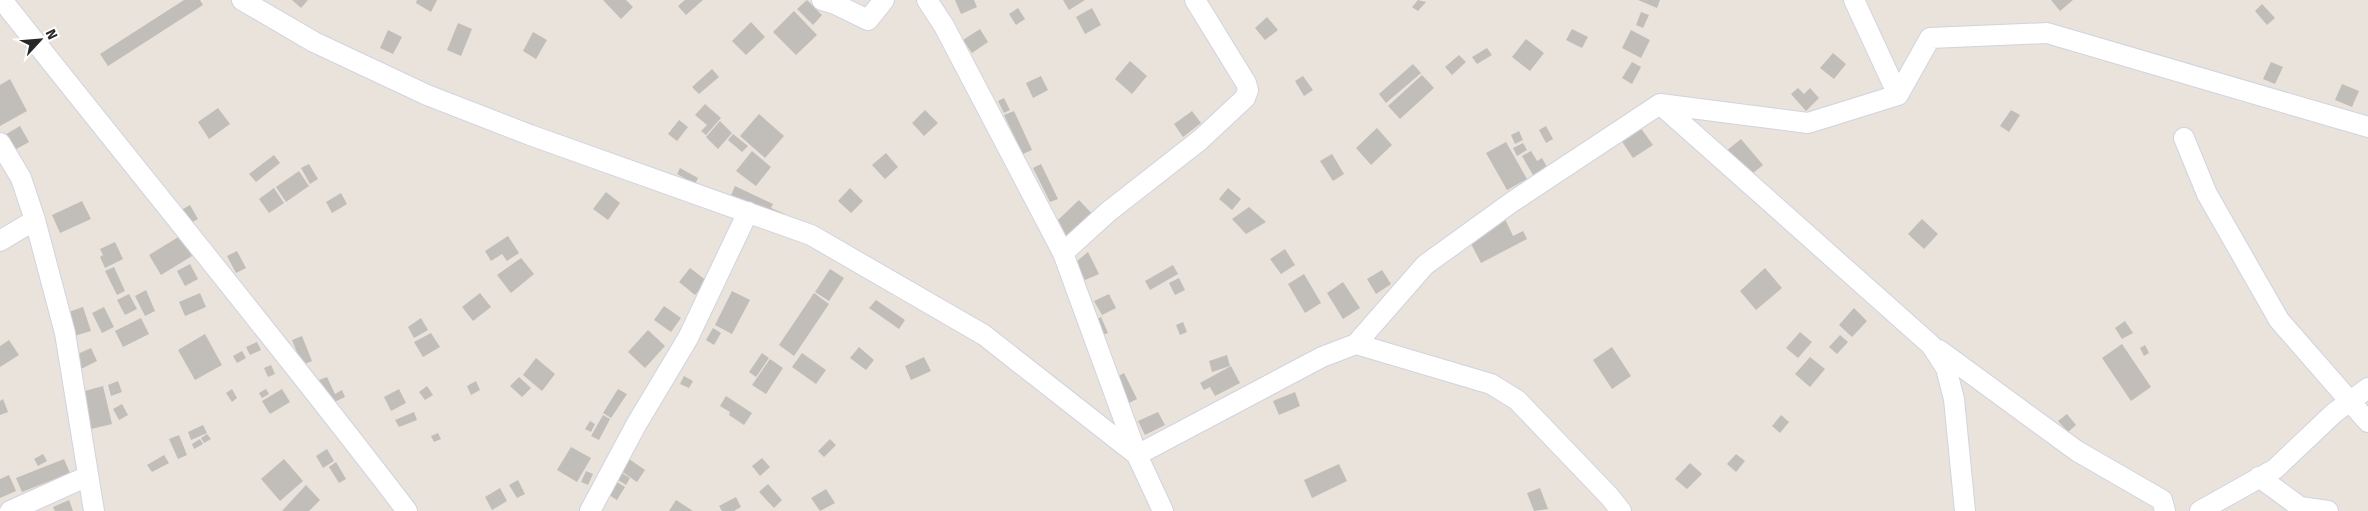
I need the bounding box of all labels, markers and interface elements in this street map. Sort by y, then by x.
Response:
north arrow [15,15,65,65]
text: N [42,27,61,42]

